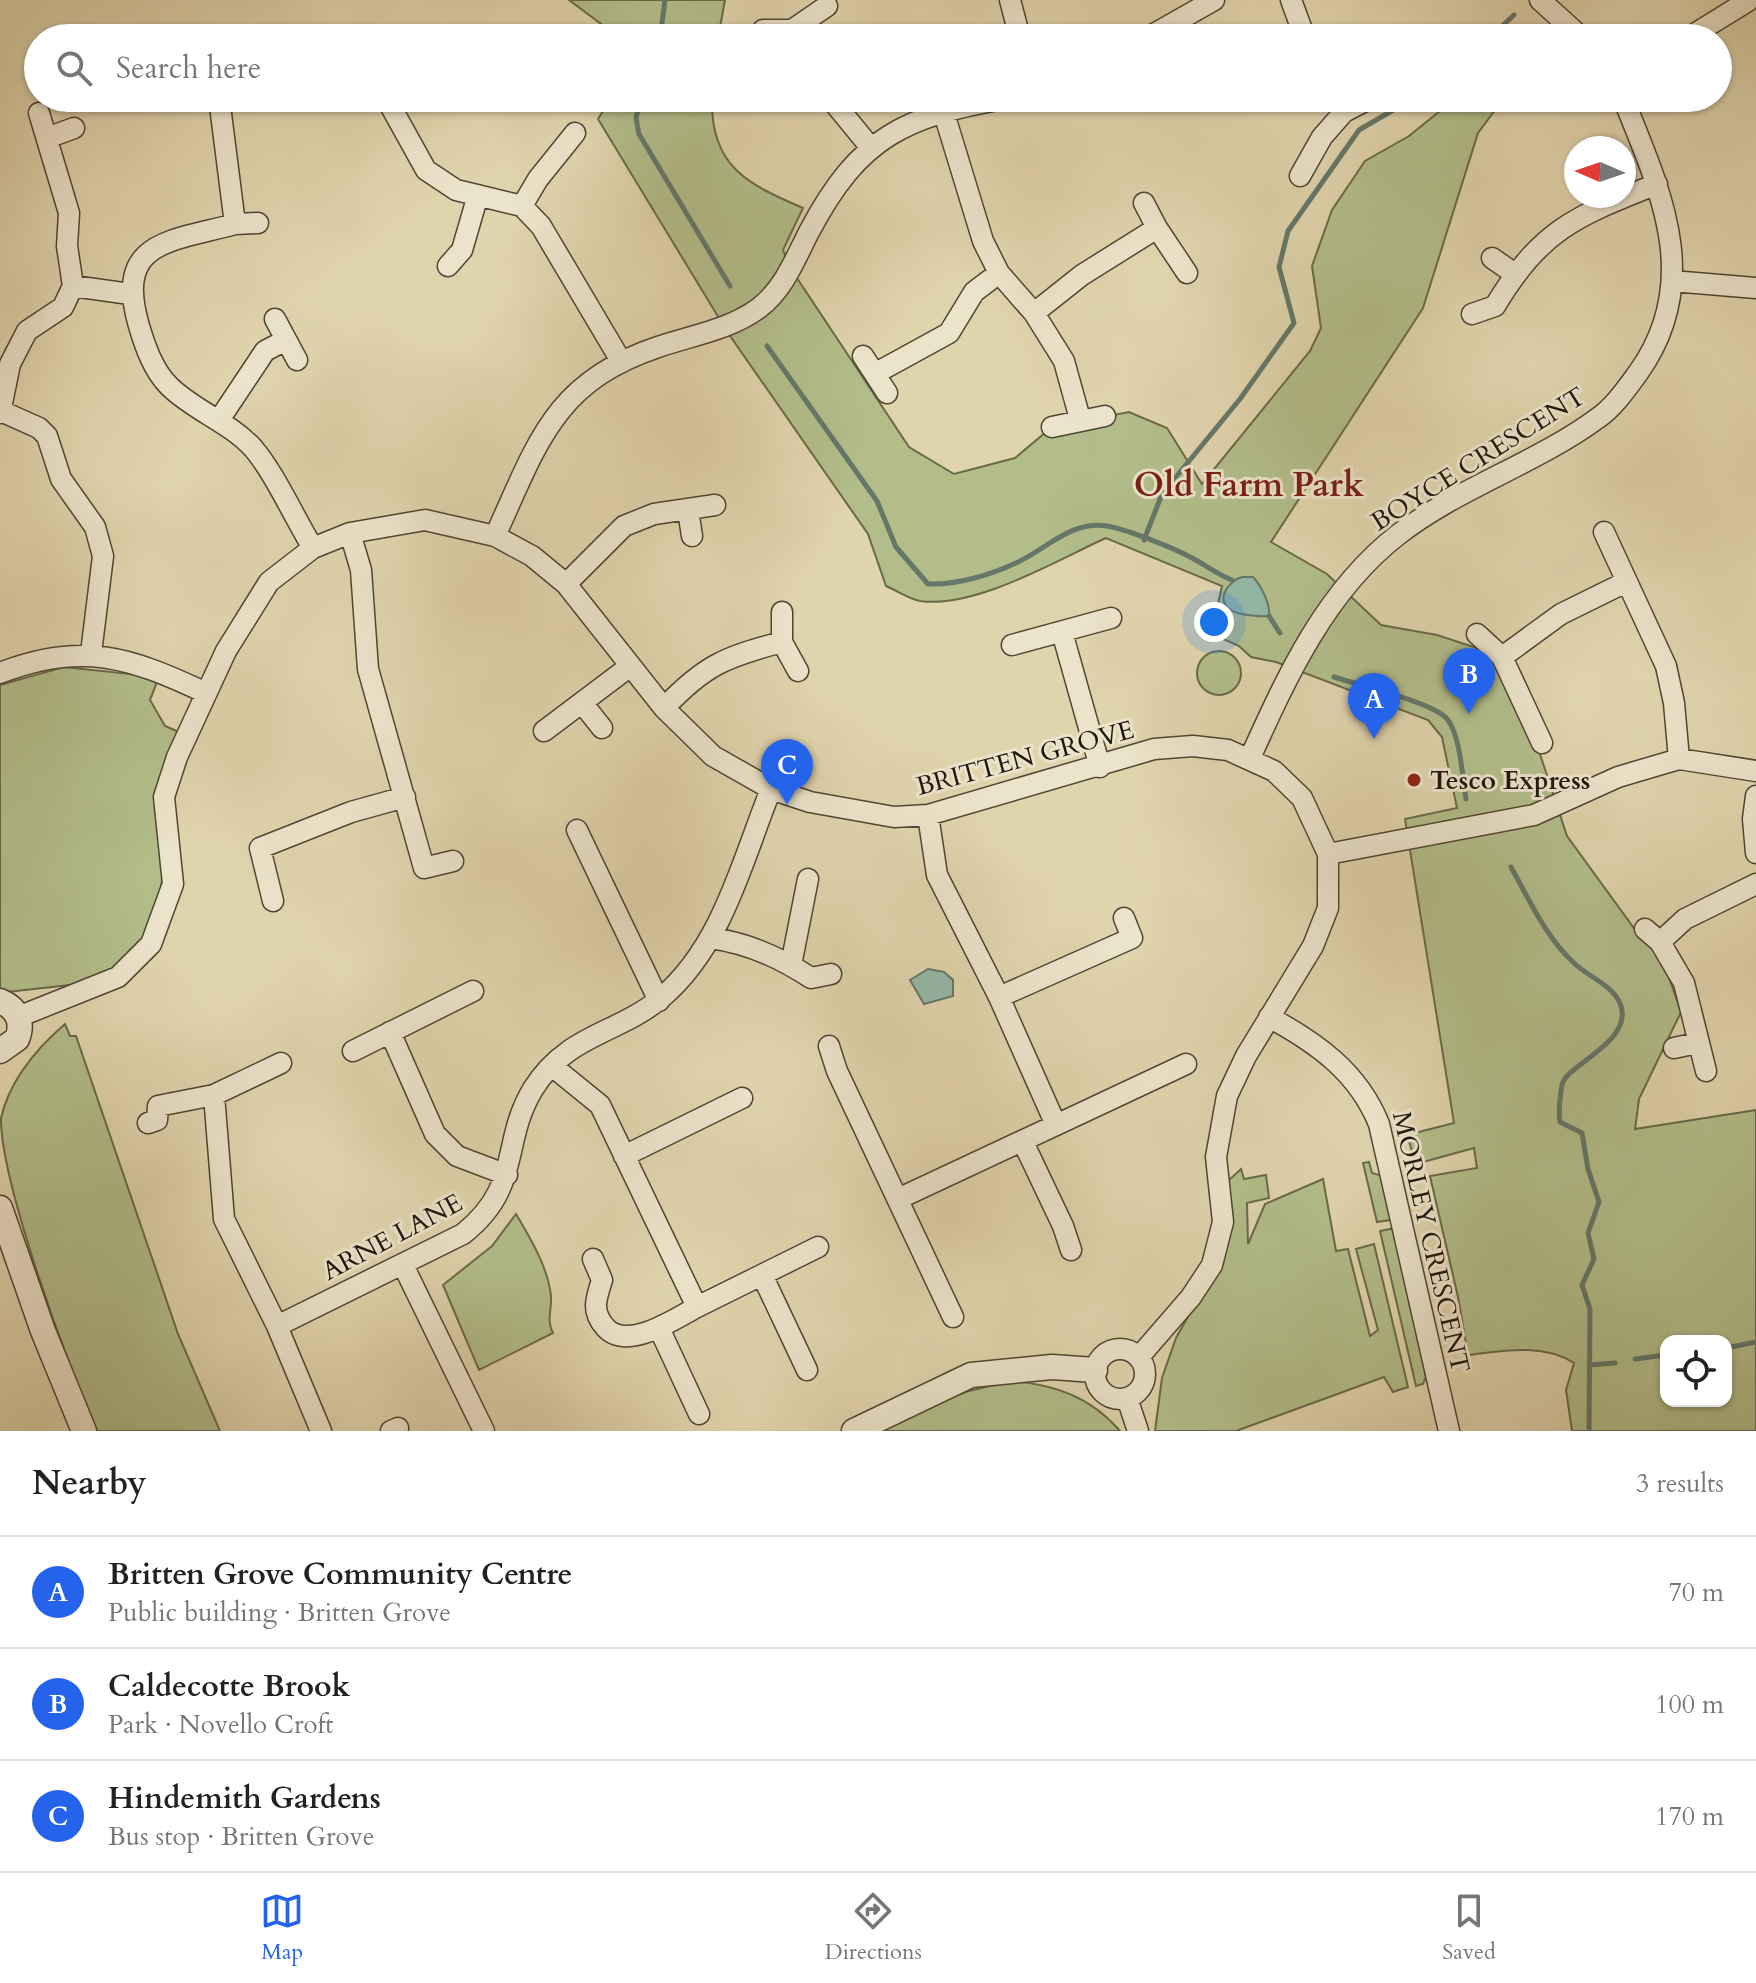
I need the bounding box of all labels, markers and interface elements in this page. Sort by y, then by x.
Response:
search box [24,24,1732,112]
icon: search [52,46,96,90]
text: Search here [116,48,261,89]
north arrow [1564,136,1636,208]
street label: BOYCE CRESCENT [1364,379,1592,539]
district label: Old Farm Park [1134,462,1365,508]
your location [1194,602,1234,642]
pin: B [1443,648,1495,714]
pin: A [1348,673,1400,739]
street label: BRITTEN GROVE [912,712,1138,804]
pin: C [761,739,813,805]
place label: Tesco Express [1430,763,1590,798]
marker: Tesco Express [1405,771,1423,789]
street label: MORLEY CRESCENT [1384,1108,1478,1376]
street label: ARNE LANE [316,1185,468,1289]
map controls [1660,1335,1732,1407]
button: locate [1660,1335,1732,1407]
text: Nearby [32,1460,147,1506]
text: 3 results [1636,1466,1724,1501]
text: Britten Grove Community Centre [108,1554,572,1595]
text: A [48,1575,68,1610]
text: 70 m [1668,1575,1724,1610]
text: Public building · Britten Grove [108,1595,451,1630]
text: Caldecotte Brook [108,1666,350,1707]
text: B [49,1687,67,1722]
text: 100 m [1655,1687,1724,1722]
text: Park · Novello Croft [108,1707,334,1742]
text: Hindemith Gardens [108,1778,381,1819]
text: C [48,1799,68,1834]
text: 170 m [1655,1799,1724,1834]
text: Bus stop · Britten Grove [108,1819,375,1854]
tab: Map [260,1889,304,1967]
tab: Directions [825,1889,922,1967]
tab: Saved [1442,1889,1496,1967]

